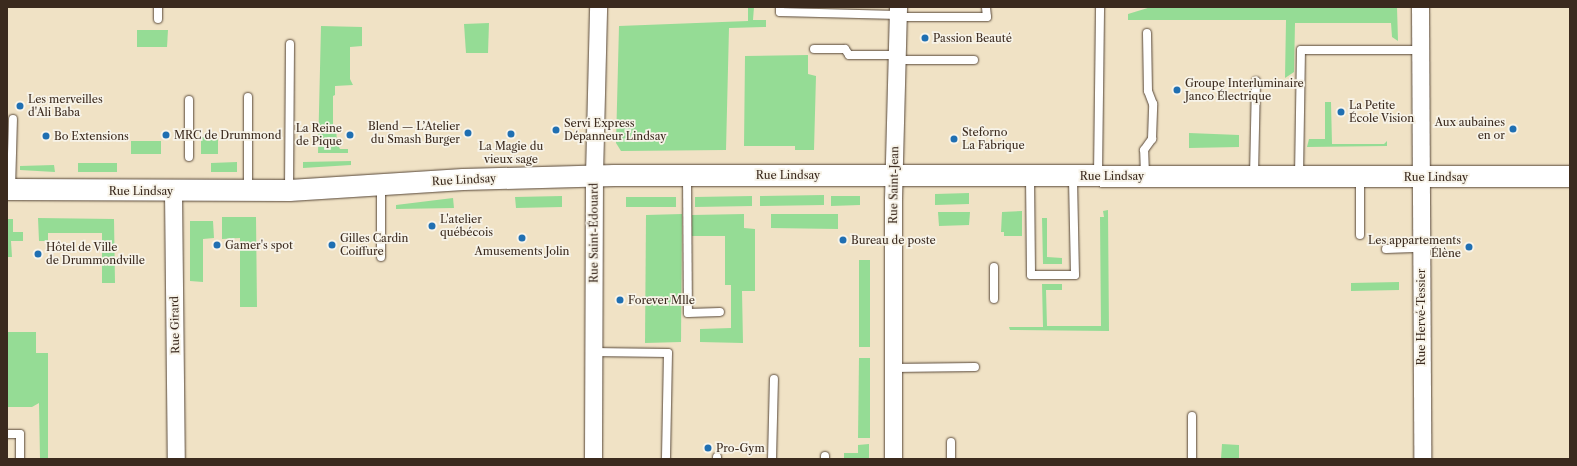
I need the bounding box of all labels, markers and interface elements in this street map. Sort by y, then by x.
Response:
place label: Passion Beauté [933,31,1012,45]
marker: Passion Beauté [920,33,930,43]
place label: Groupe Interluminaire Janco Électrique [1185,77,1304,103]
marker: Groupe Interluminaire Janco Électrique [1172,85,1182,95]
place label: Les merveilles d'Ali Baba [28,93,103,119]
place label: La Petite École Vision [1349,99,1415,125]
marker: Les merveilles d'Ali Baba [15,101,25,111]
marker: La Petite École Vision [1336,107,1346,117]
place label: Aux aubaines en or [1435,116,1505,142]
place label: Servi Express Dépanneur Lindsay [564,117,667,143]
place label: Blend — L’Atelier du Smash Burger [368,120,460,146]
place label: La Reine de Pique [296,122,342,148]
marker: Aux aubaines en or [1508,124,1518,134]
marker: Servi Express Dépanneur Lindsay [551,125,561,135]
place label: Steforno La Fabrique [962,126,1025,152]
place label: MRC de Drummond [174,128,281,142]
marker: Blend — L’Atelier du Smash Burger [463,128,473,138]
place label: Bo Extensions [54,129,129,143]
marker: La Magie du vieux sage [506,129,516,139]
marker: MRC de Drummond [161,130,171,140]
marker: La Reine de Pique [345,130,355,140]
marker: Bo Extensions [41,131,51,141]
marker: Steforno La Fabrique [949,134,959,144]
place label: La Magie du vieux sage [479,140,543,166]
street label: Rue Saint-Jean [887,146,901,224]
street label: Rue Lindsay [756,168,820,182]
street label: Rue Lindsay [1080,169,1144,183]
street label: Rue Lindsay [1404,170,1468,184]
street label: Rue Lindsay [431,172,497,188]
street label: Rue Saint-Édouard [587,183,601,283]
street label: Rue Lindsay [109,184,173,198]
place label: L'atelier québécois [440,213,493,239]
marker: L'atelier québécois [427,221,437,231]
place label: Gilles Cardin Coiffure [340,232,408,258]
marker: Amusements Jolin [517,233,527,243]
place label: Bureau de poste [851,233,936,247]
place label: Les appartements Élène [1368,234,1461,260]
marker: Bureau de poste [838,235,848,245]
place label: Gamer's spot [225,238,293,252]
marker: Gamer's spot [212,240,222,250]
marker: Gilles Cardin Coiffure [327,240,337,250]
place label: Hôtel de Ville de Drummondville [46,241,145,267]
marker: Les appartements Élène [1464,242,1474,252]
place label: Amusements Jolin [474,244,570,258]
marker: Hôtel de Ville de Drummondville [33,249,43,259]
street label: Rue Hervé-Tessier [1414,269,1428,365]
place label: Forever Mlle [628,293,695,307]
marker: Forever Mlle [615,295,625,305]
street label: Rue Girard [168,296,182,354]
place label: Pro-Gym [716,441,765,455]
marker: Pro-Gym [703,443,713,453]

